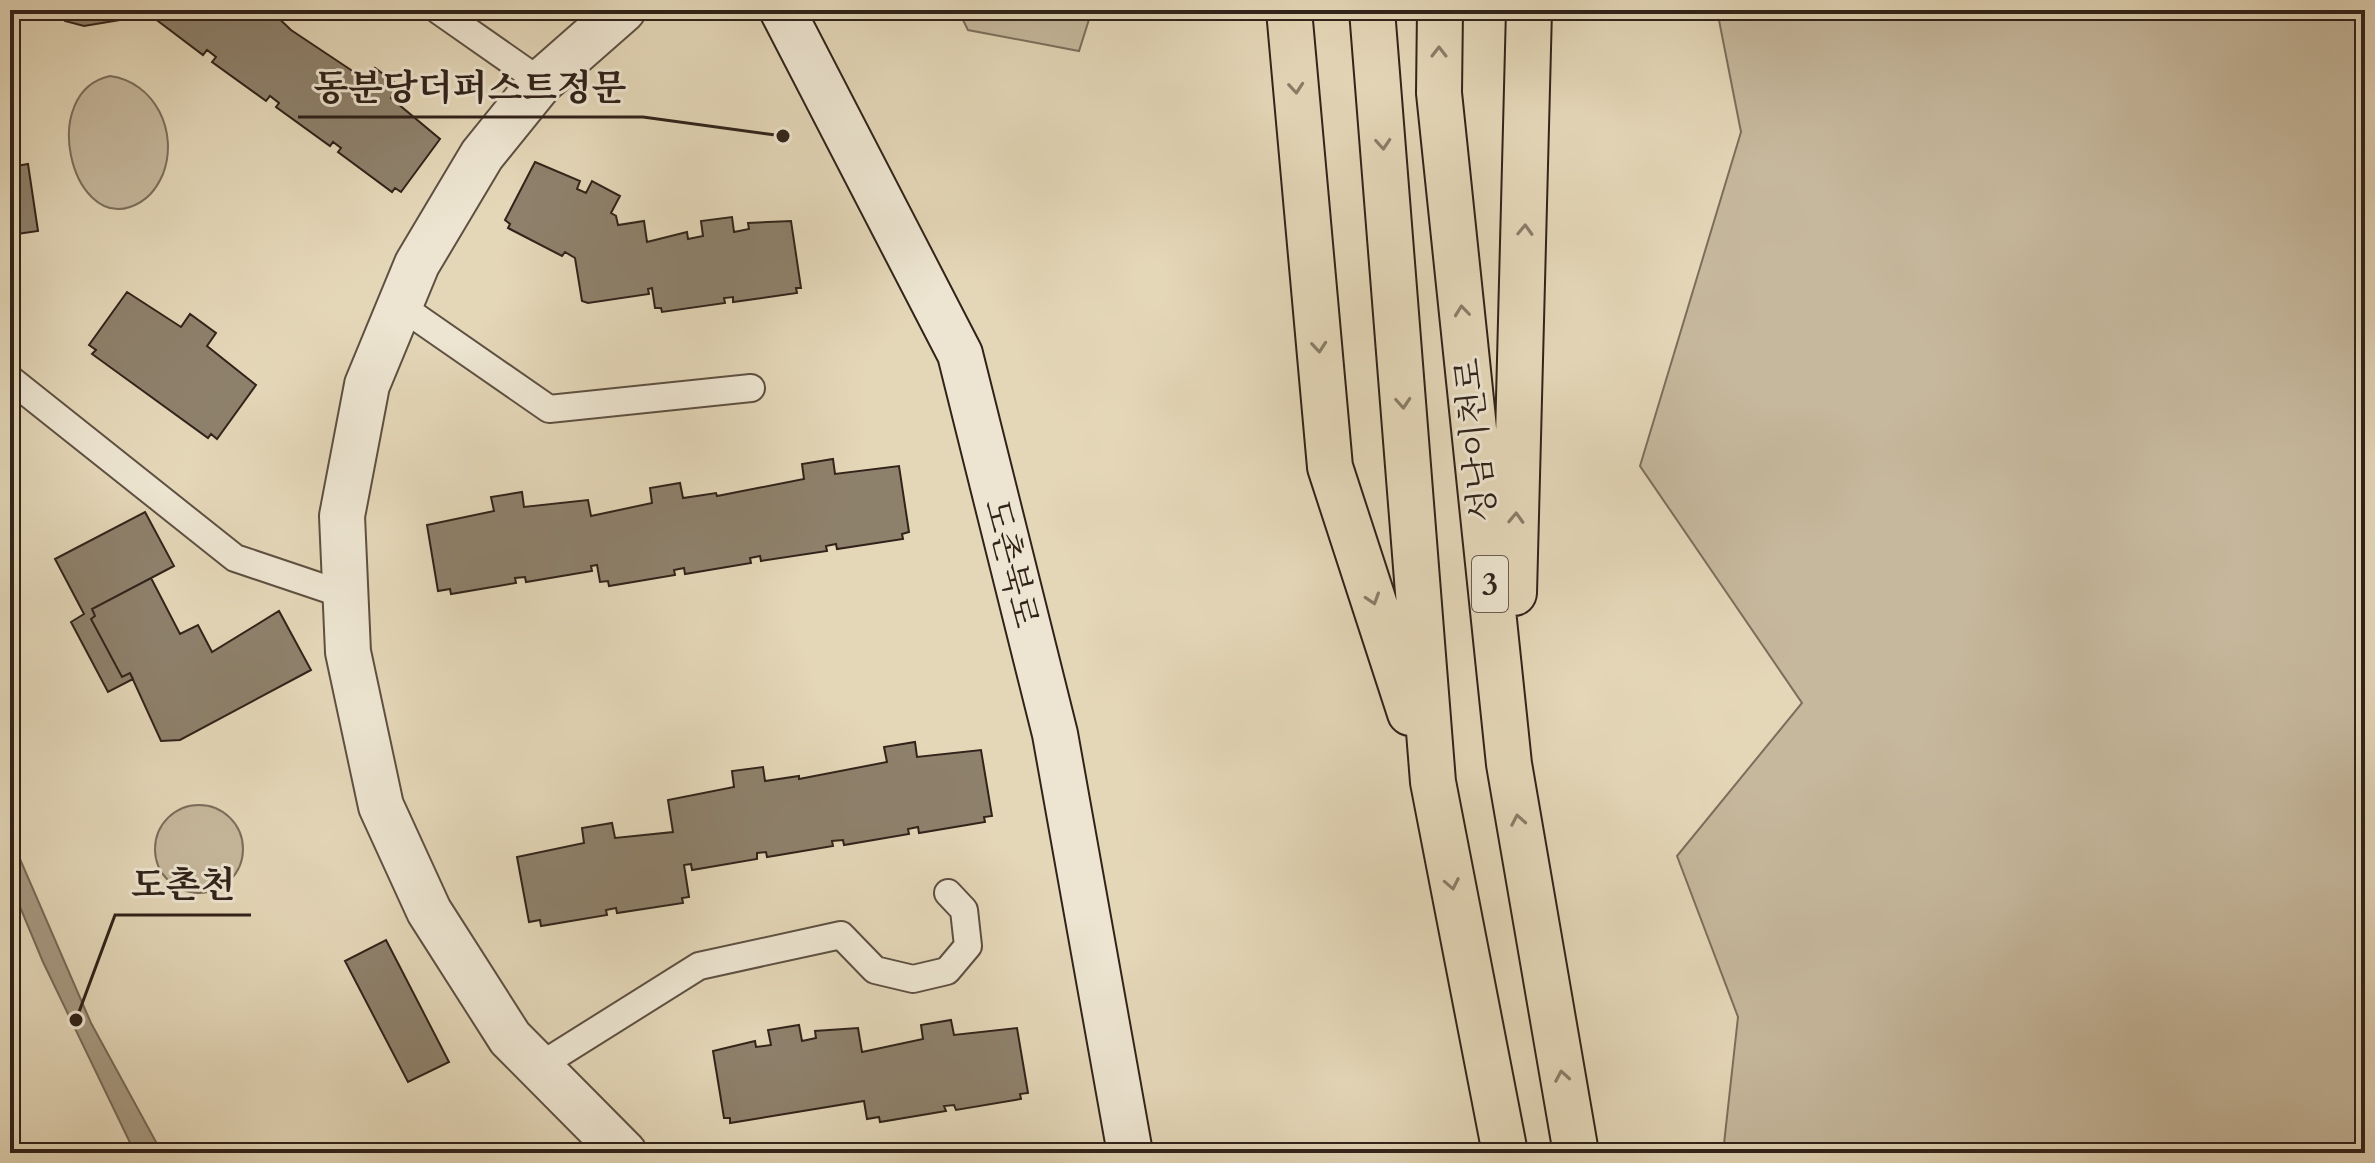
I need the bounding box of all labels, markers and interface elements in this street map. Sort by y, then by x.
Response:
one-way arrow [1431,45,1448,58]
callout: 동분당더퍼스트정문 [298,57,643,117]
text: 동분당더퍼스트정문 [314,64,626,113]
one-way arrow [1287,82,1304,95]
one-way arrow [1374,138,1391,151]
one-way arrow [1517,223,1534,236]
one-way arrow [1453,304,1470,317]
one-way arrow [1311,341,1328,354]
street label: 성남이천로 [1445,356,1507,524]
one-way arrow [1394,397,1411,410]
street label: 도촌북로 [973,494,1049,633]
one-way arrow [1508,511,1525,524]
road number: 3 [1472,556,1508,612]
one-way arrow [1364,592,1380,606]
one-way arrow [1511,813,1528,827]
callout: 도촌천 [115,855,251,915]
text: 도촌천 [131,861,235,910]
one-way arrow [1443,877,1460,890]
one-way arrow [1555,1069,1572,1083]

